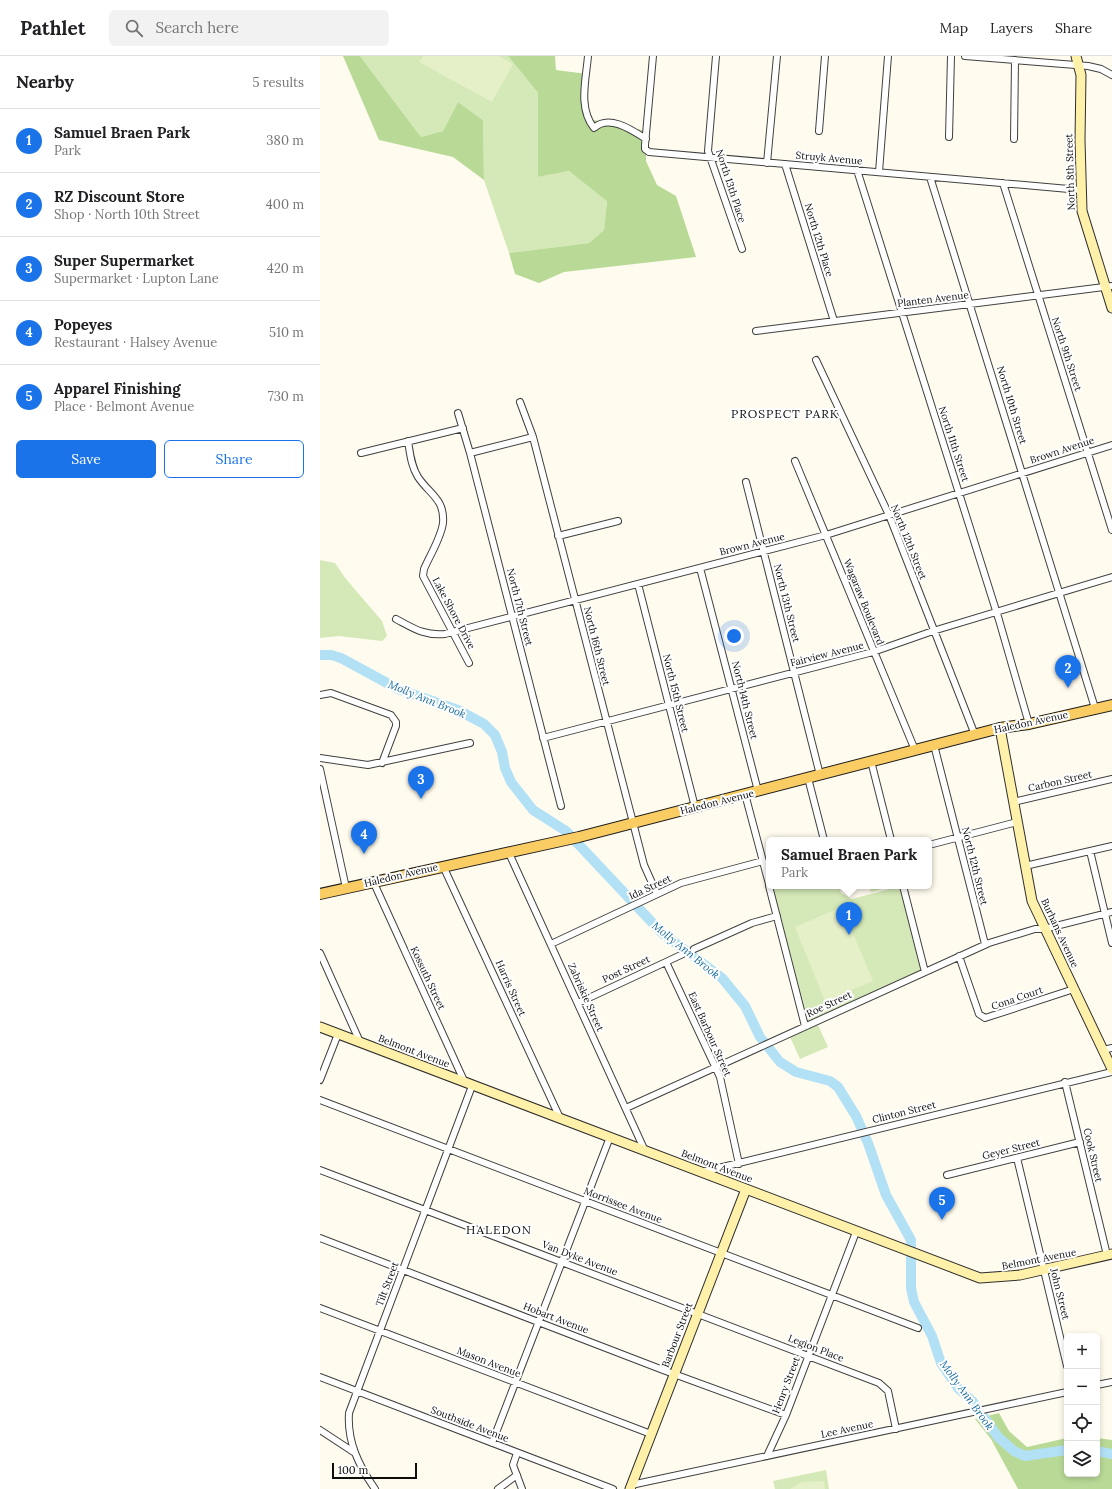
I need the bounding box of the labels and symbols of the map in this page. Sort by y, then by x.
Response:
street label: North 8th Street [1062,133,1078,211]
street label: North 13th Place [713,148,749,225]
street label: Struyk Avenue [795,149,863,167]
street label: North 12th Place [802,202,837,279]
street label: Planten Avenue [897,288,970,310]
street label: North 9th Street [1049,315,1085,393]
street label: North 10th Street [994,364,1030,446]
street label: North 11th Street [936,405,972,483]
district label: PROSPECT PARK [731,406,839,421]
street label: Brown Avenue [1028,433,1096,467]
street label: North 12th Street [888,502,930,582]
street label: Brown Avenue [718,529,787,558]
street label: Wagaraw Boulevard [841,557,887,647]
street label: North 13th Street [771,562,803,644]
street label: North 17th Street [504,567,536,647]
street label: Lake Shore Drive [430,575,479,652]
street label: North 16th Street [581,605,613,687]
your location [724,626,744,646]
street label: Fairview Avenue [789,638,866,669]
street label: North 15th Street [660,653,692,734]
pin: 2 [1055,655,1081,688]
street label: North 14th Street [729,660,761,741]
water label: Molly Ann Brook [386,677,468,721]
street label: Haledon Avenue [993,708,1070,736]
pin: 3 [408,766,434,799]
street label: Carbon Street [1027,767,1093,795]
street label: Haledon Avenue [679,786,756,817]
pin: 4 [351,821,377,854]
street label: North 12th Street [959,826,991,907]
street label: Haledon Avenue [363,860,440,890]
street label: Ida Street [627,871,673,902]
street label: Burhans Avenue [1038,896,1082,970]
pin: 1 [836,902,862,935]
water label: Molly Ann Brook [649,919,723,982]
street label: Kossuth Street [408,944,448,1012]
street label: Post Street [600,952,652,986]
street label: Harris Street [493,958,529,1018]
street label: Zabriskie Street [565,961,607,1033]
street label: Cona Court [989,983,1045,1013]
street label: Roe Street [804,988,854,1020]
street label: East Barbour Street [686,990,735,1078]
street label: Belmont Avenue [376,1031,452,1071]
street label: Clinton Street [871,1098,937,1126]
street label: Cook Street [1080,1127,1106,1183]
street label: Geyer Street [981,1136,1041,1162]
street label: Belmont Avenue [679,1146,755,1186]
street label: Morrissee Avenue [582,1184,665,1226]
pin: 5 [929,1187,955,1220]
district label: HALEDON [466,1222,532,1237]
street label: Van Dyke Avenue [539,1237,620,1279]
street label: Belmont Avenue [1001,1245,1078,1273]
street label: Tilt Street [373,1260,401,1308]
street label: John Street [1047,1266,1073,1321]
street label: Hobart Avenue [521,1300,591,1337]
street label: Barbour Street [659,1301,695,1369]
street label: Legion Place [786,1331,846,1365]
street label: Mason Avenue [455,1344,523,1380]
street label: Henry Street [769,1355,803,1415]
water label: Molly Ann Brook [937,1357,997,1433]
street label: Southside Avenue [429,1403,511,1445]
street label: Lee Avenue [820,1417,875,1441]
scale bar [332,1461,417,1480]

